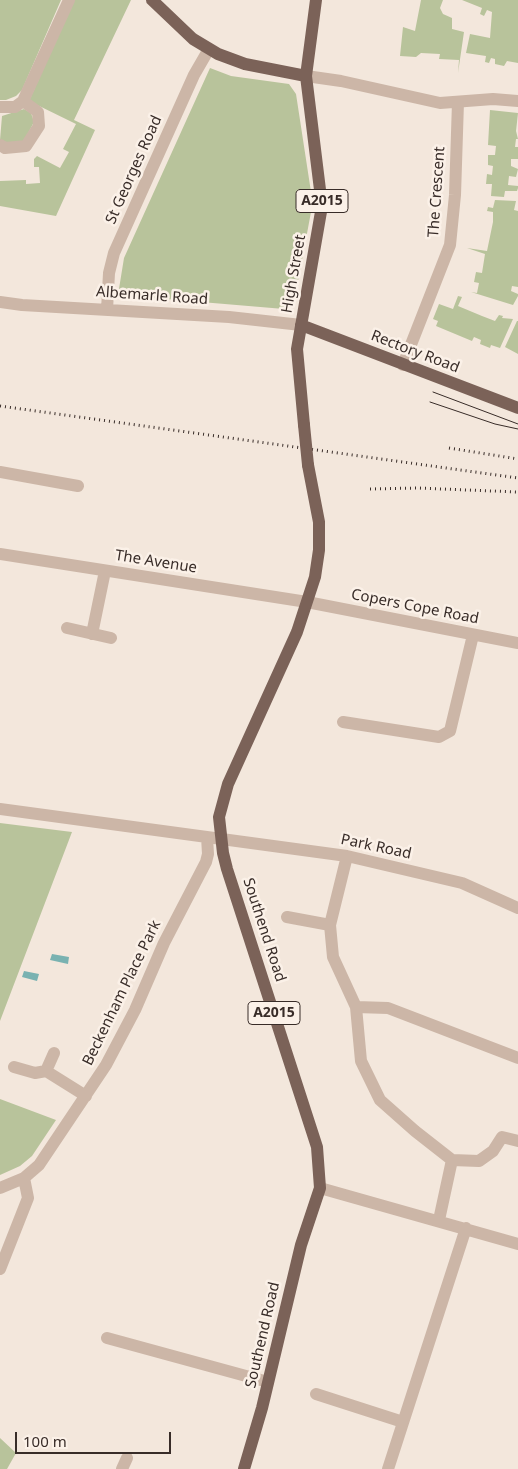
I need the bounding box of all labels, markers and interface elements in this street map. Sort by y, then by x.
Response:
street label: St Georges Road [102,113,166,227]
street label: The Crescent [425,146,449,238]
road number: A2015 [296,190,348,212]
street label: High Street [278,233,310,315]
street label: Albemarle Road [95,283,209,309]
street label: Rectory Road [368,327,462,377]
street label: The Avenue [114,547,198,577]
street label: Copers Cope Road [350,586,480,628]
street label: Park Road [339,831,413,863]
street label: Southend Road [239,876,289,984]
street label: Beckenham Place Park [79,917,165,1069]
road number: A2015 [248,1001,300,1024]
street label: Southend Road [242,1280,284,1390]
scale bar [18,1422,174,1454]
text: 100 m [23,1431,67,1451]

